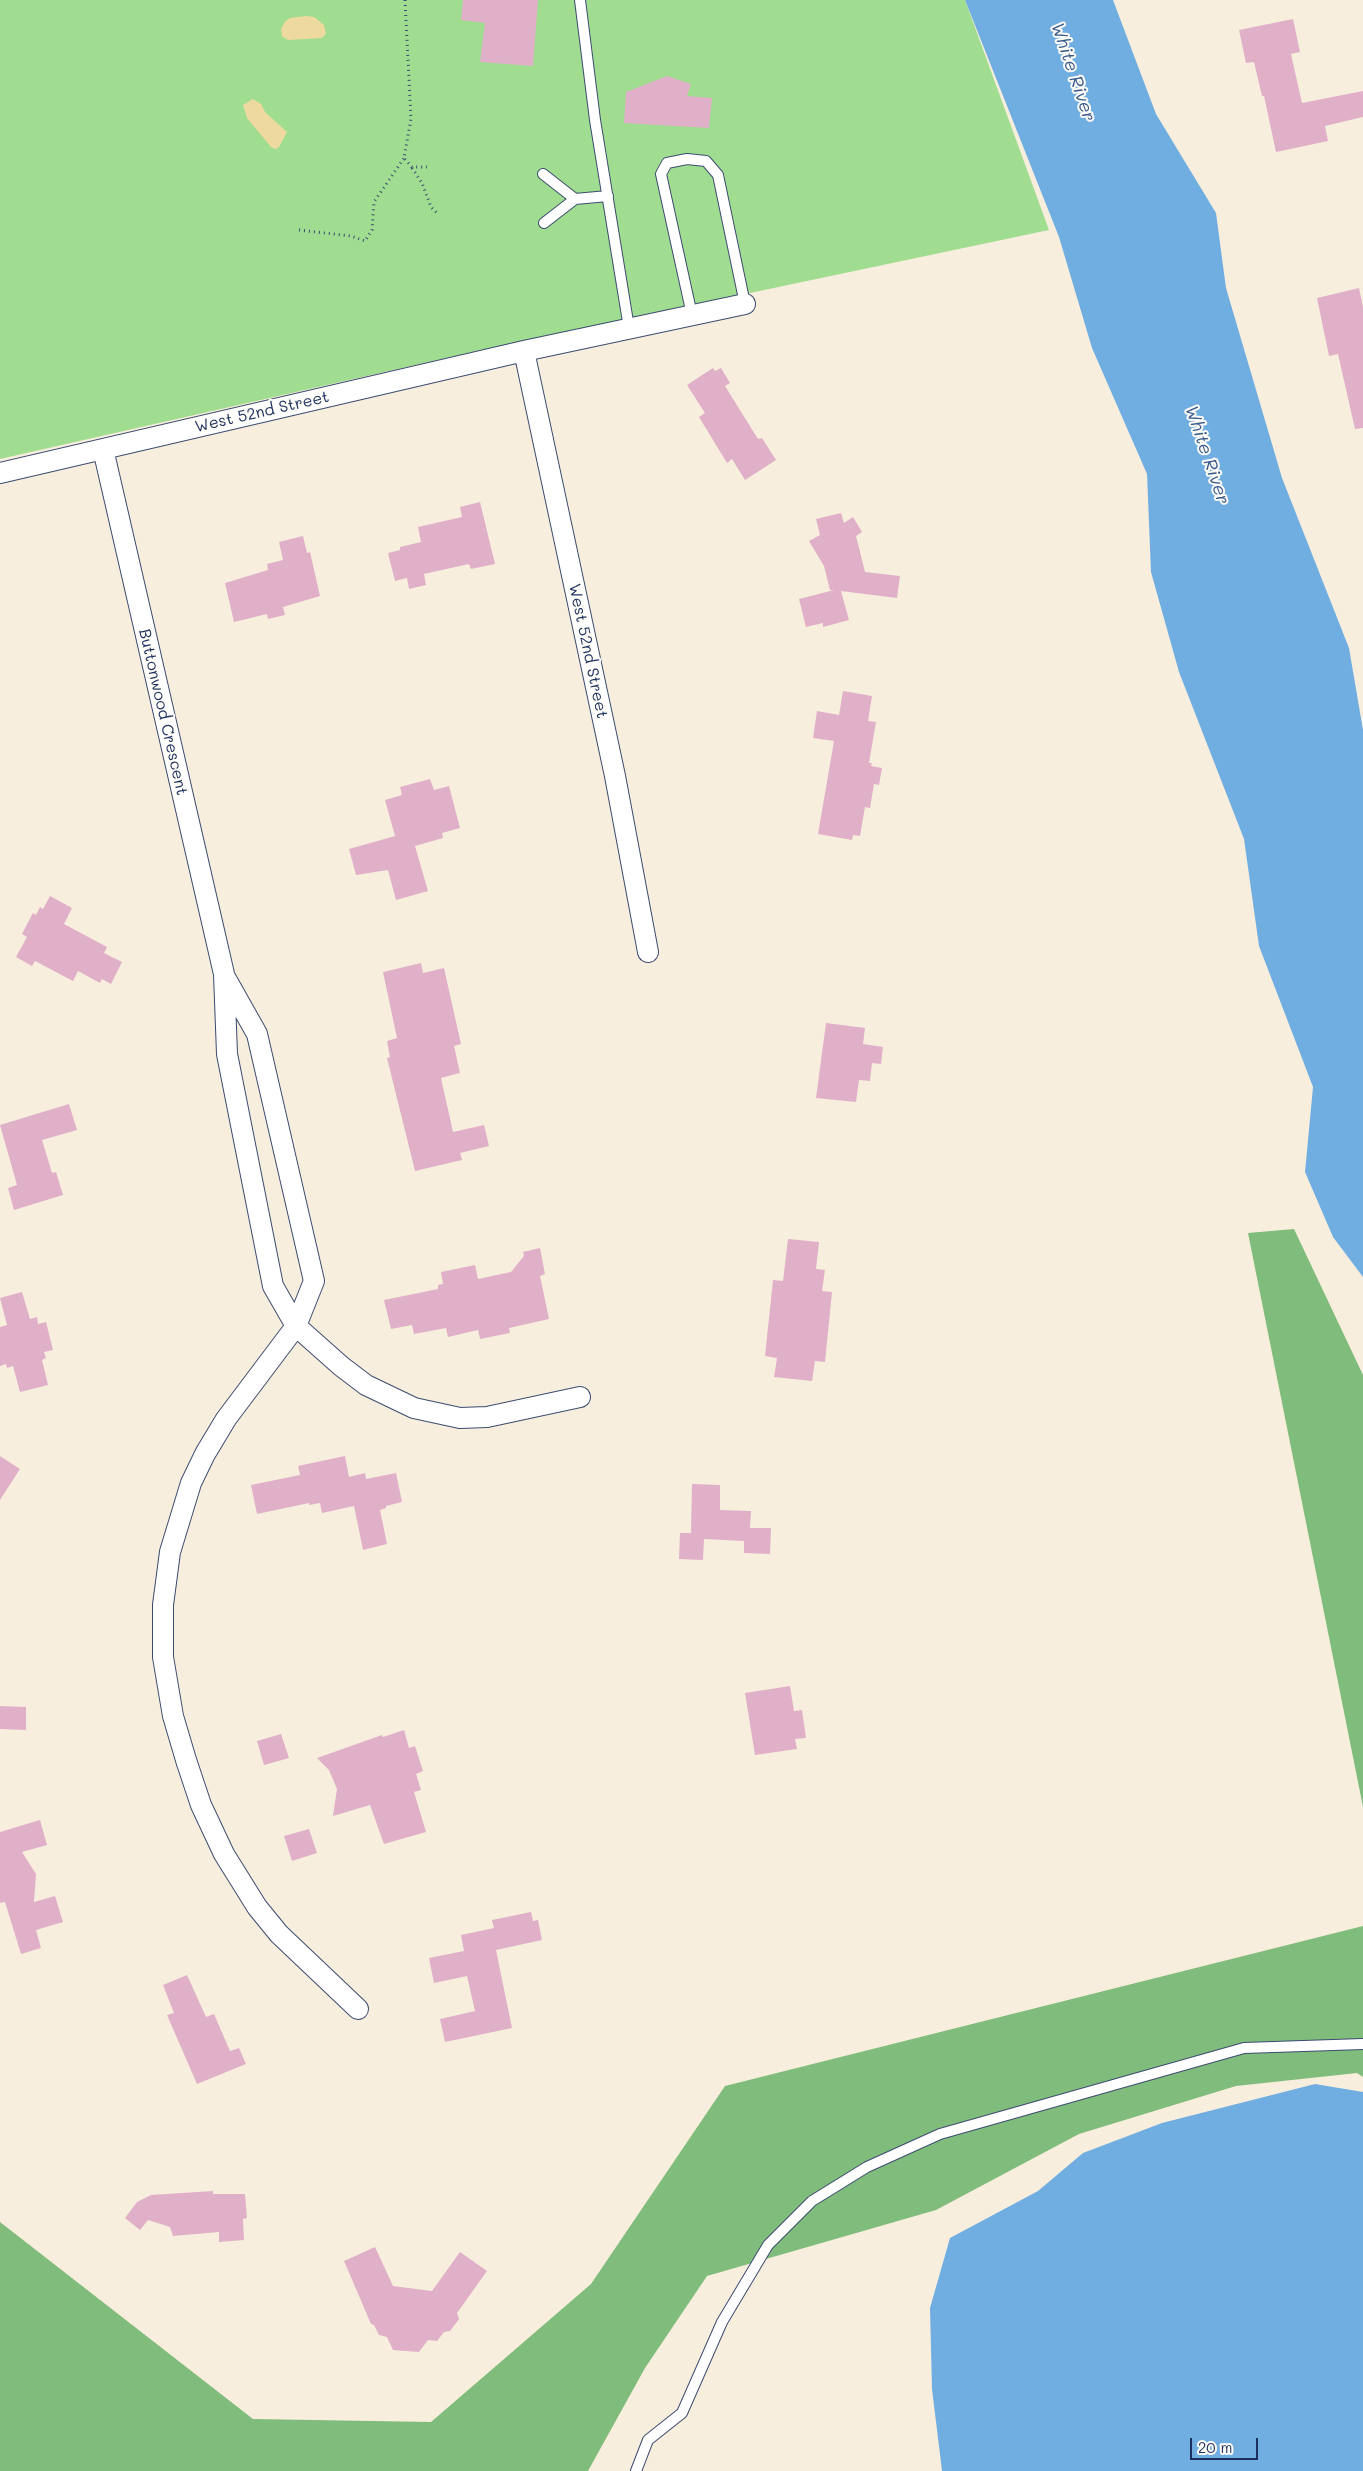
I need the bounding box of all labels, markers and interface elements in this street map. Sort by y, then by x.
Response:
water label: White River [1046,20,1100,124]
street label: West 52nd Street [193,387,331,437]
water label: White River [1180,403,1234,507]
street label: West 52nd Street [564,582,612,720]
street label: Buttonwood Crescent [135,627,191,797]
scale bar [1193,2428,1260,2460]
text: 20 m [1198,2437,1232,2457]

